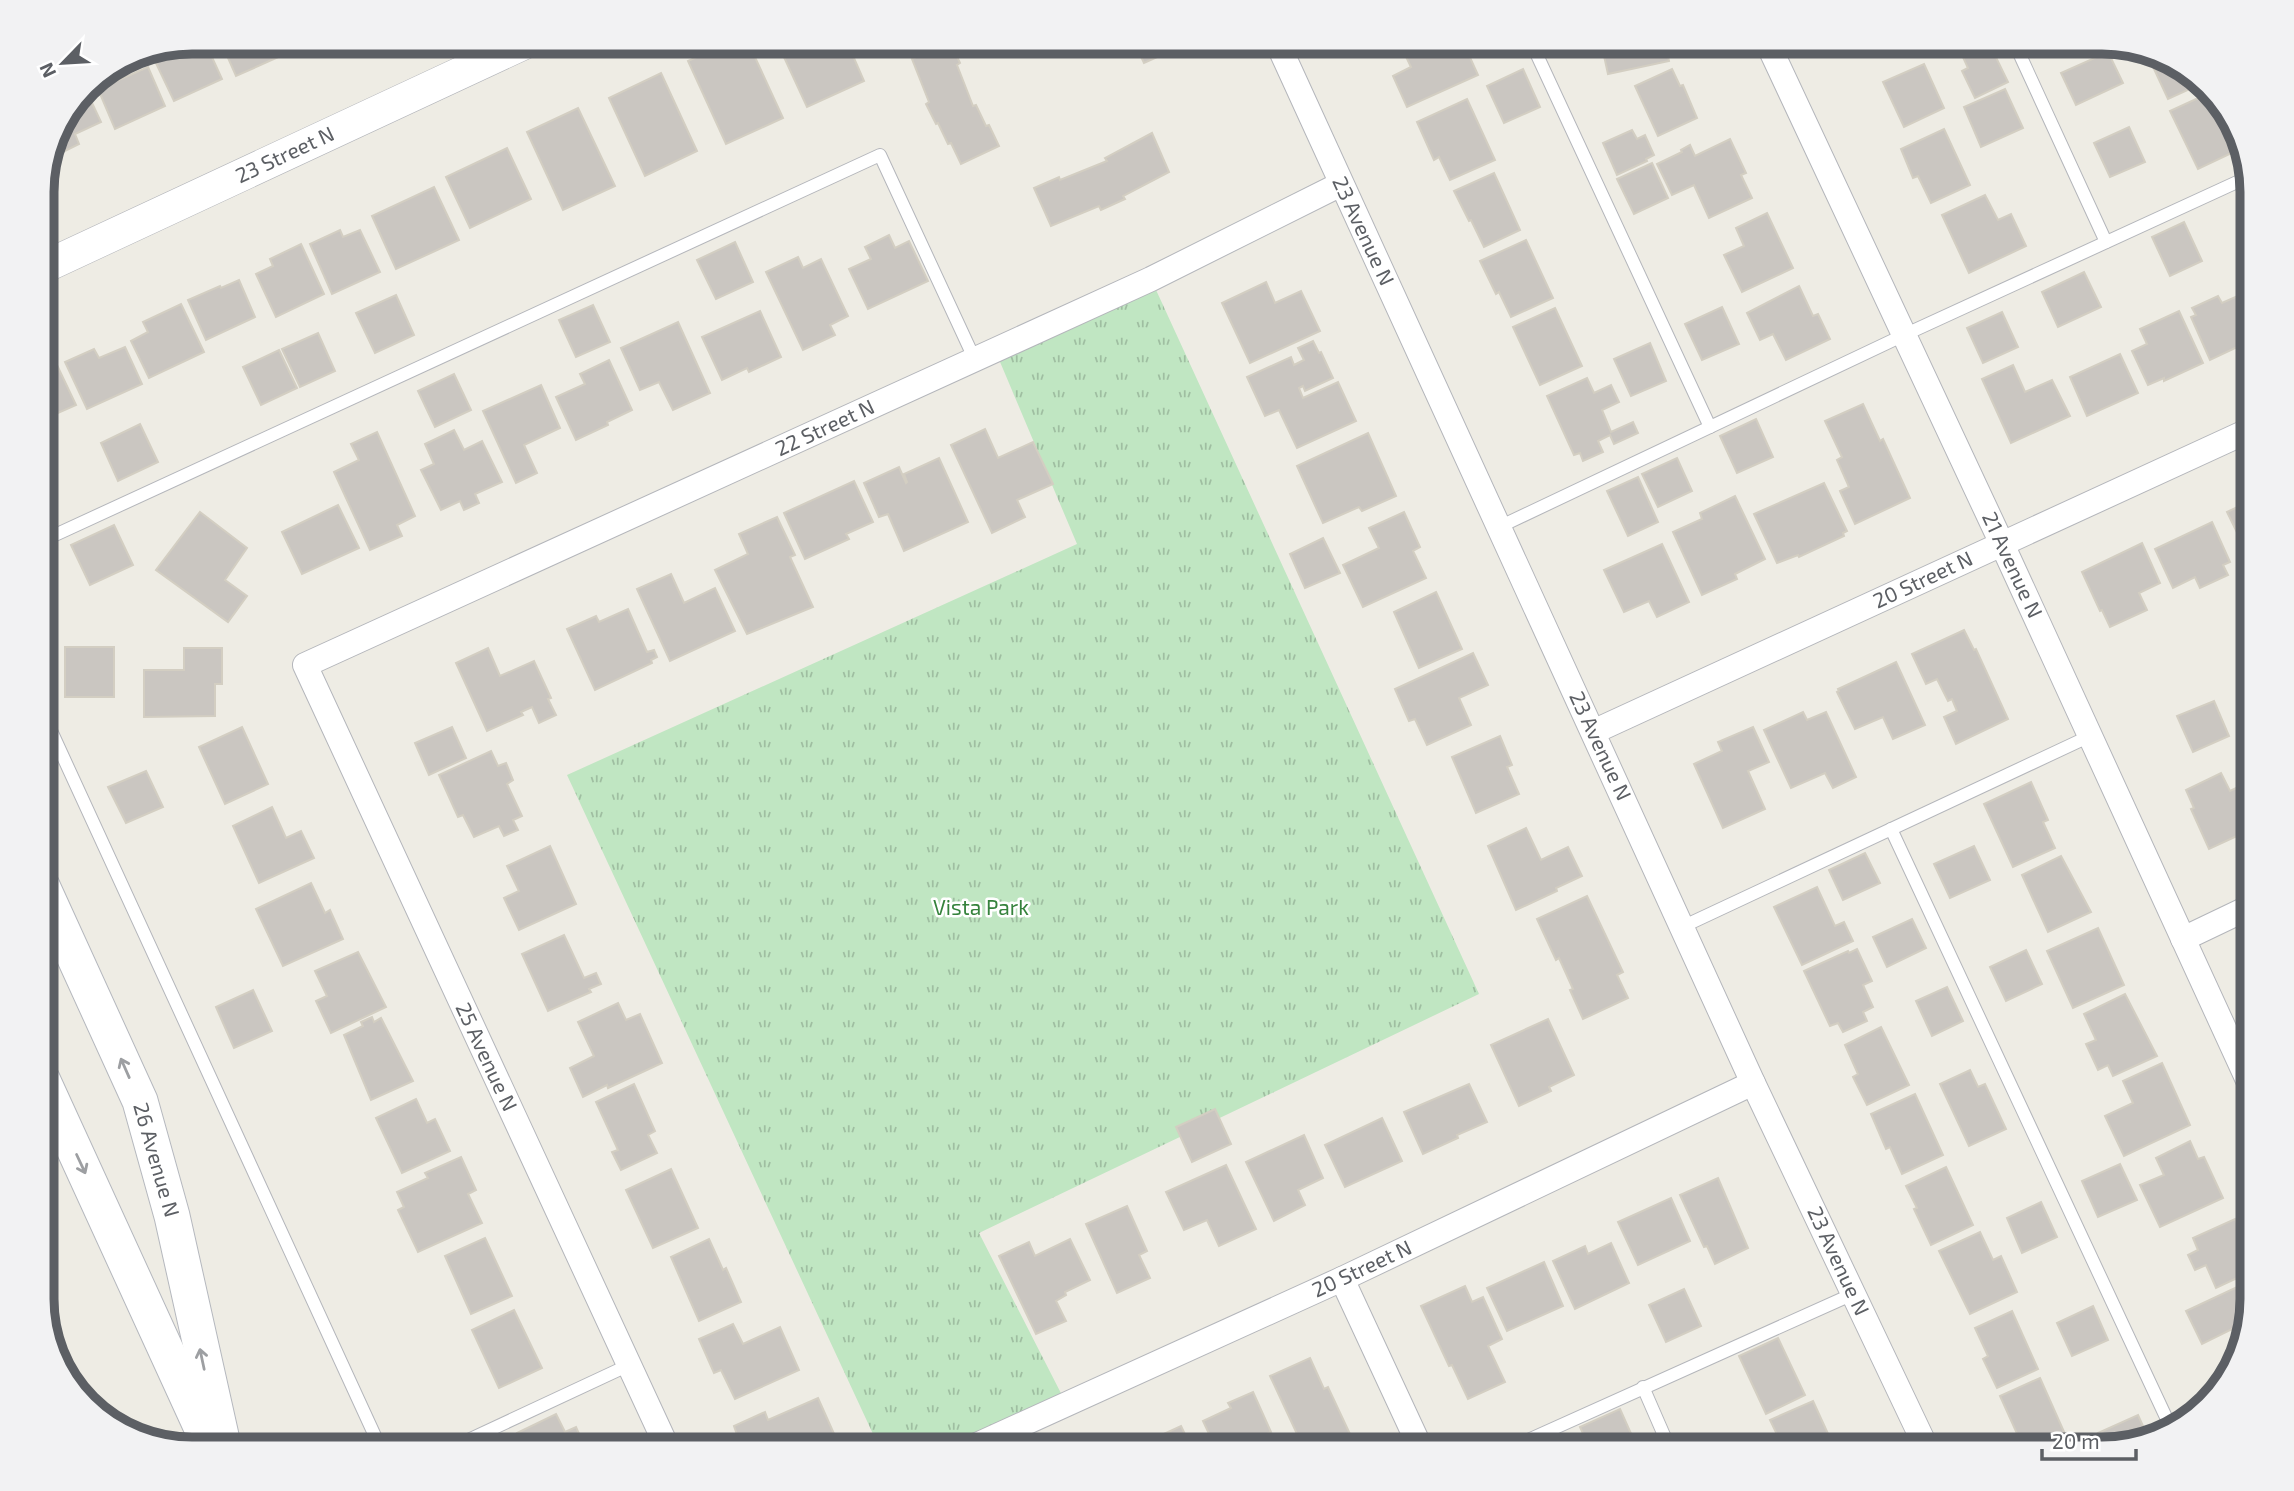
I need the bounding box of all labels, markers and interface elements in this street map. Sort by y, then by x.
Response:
north arrow [28,28,98,98]
text: N [34,59,60,81]
street label: 23 Street N [231,120,338,187]
street label: 23 Avenue N [1328,172,1401,289]
street label: 22 Street N [771,393,878,460]
street label: 21 Avenue N [1978,507,2049,621]
street label: 20 Street N [1869,545,1976,613]
street label: 23 Avenue N [1565,687,1638,804]
park label: Vista Park [933,894,1029,919]
street label: 25 Avenue N [451,998,523,1115]
one-way arrow [118,1058,131,1080]
street label: 26 Avenue N [129,1099,186,1220]
one-way arrow [75,1153,88,1174]
street label: 23 Avenue N [1803,1202,1876,1319]
street label: 20 Street N [1308,1234,1415,1302]
one-way arrow [195,1348,209,1371]
scale bar [2042,1418,2136,1462]
text: 20 m [2052,1428,2100,1453]

